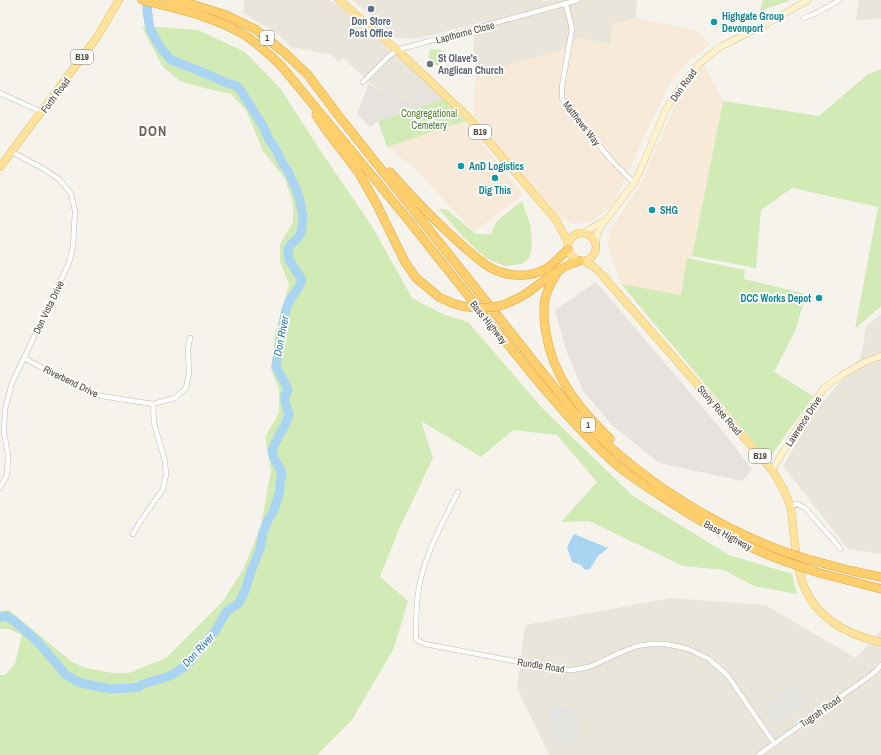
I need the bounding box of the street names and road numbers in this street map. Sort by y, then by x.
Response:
street label: Lapthorne Close [434,18,496,47]
road number: 1 [260,31,274,45]
road number: B19 [71,50,93,64]
street label: Don Road [667,67,700,104]
street label: Forth Road [38,75,73,115]
street label: Matthews Way [560,98,604,149]
road number: B19 [469,125,491,139]
street label: Don Vista Drive [30,278,67,336]
street label: Bass Highway [467,298,511,347]
street label: Riverbend Drive [41,363,101,401]
street label: Stony Rise Road [694,383,745,438]
street label: Lawrence Drive [782,393,825,449]
road number: 1 [581,418,595,432]
road number: B19 [749,449,771,463]
street label: Bass Highway [702,517,755,554]
street label: Rundle Road [516,655,566,676]
street label: Tugrah Road [797,693,843,730]

